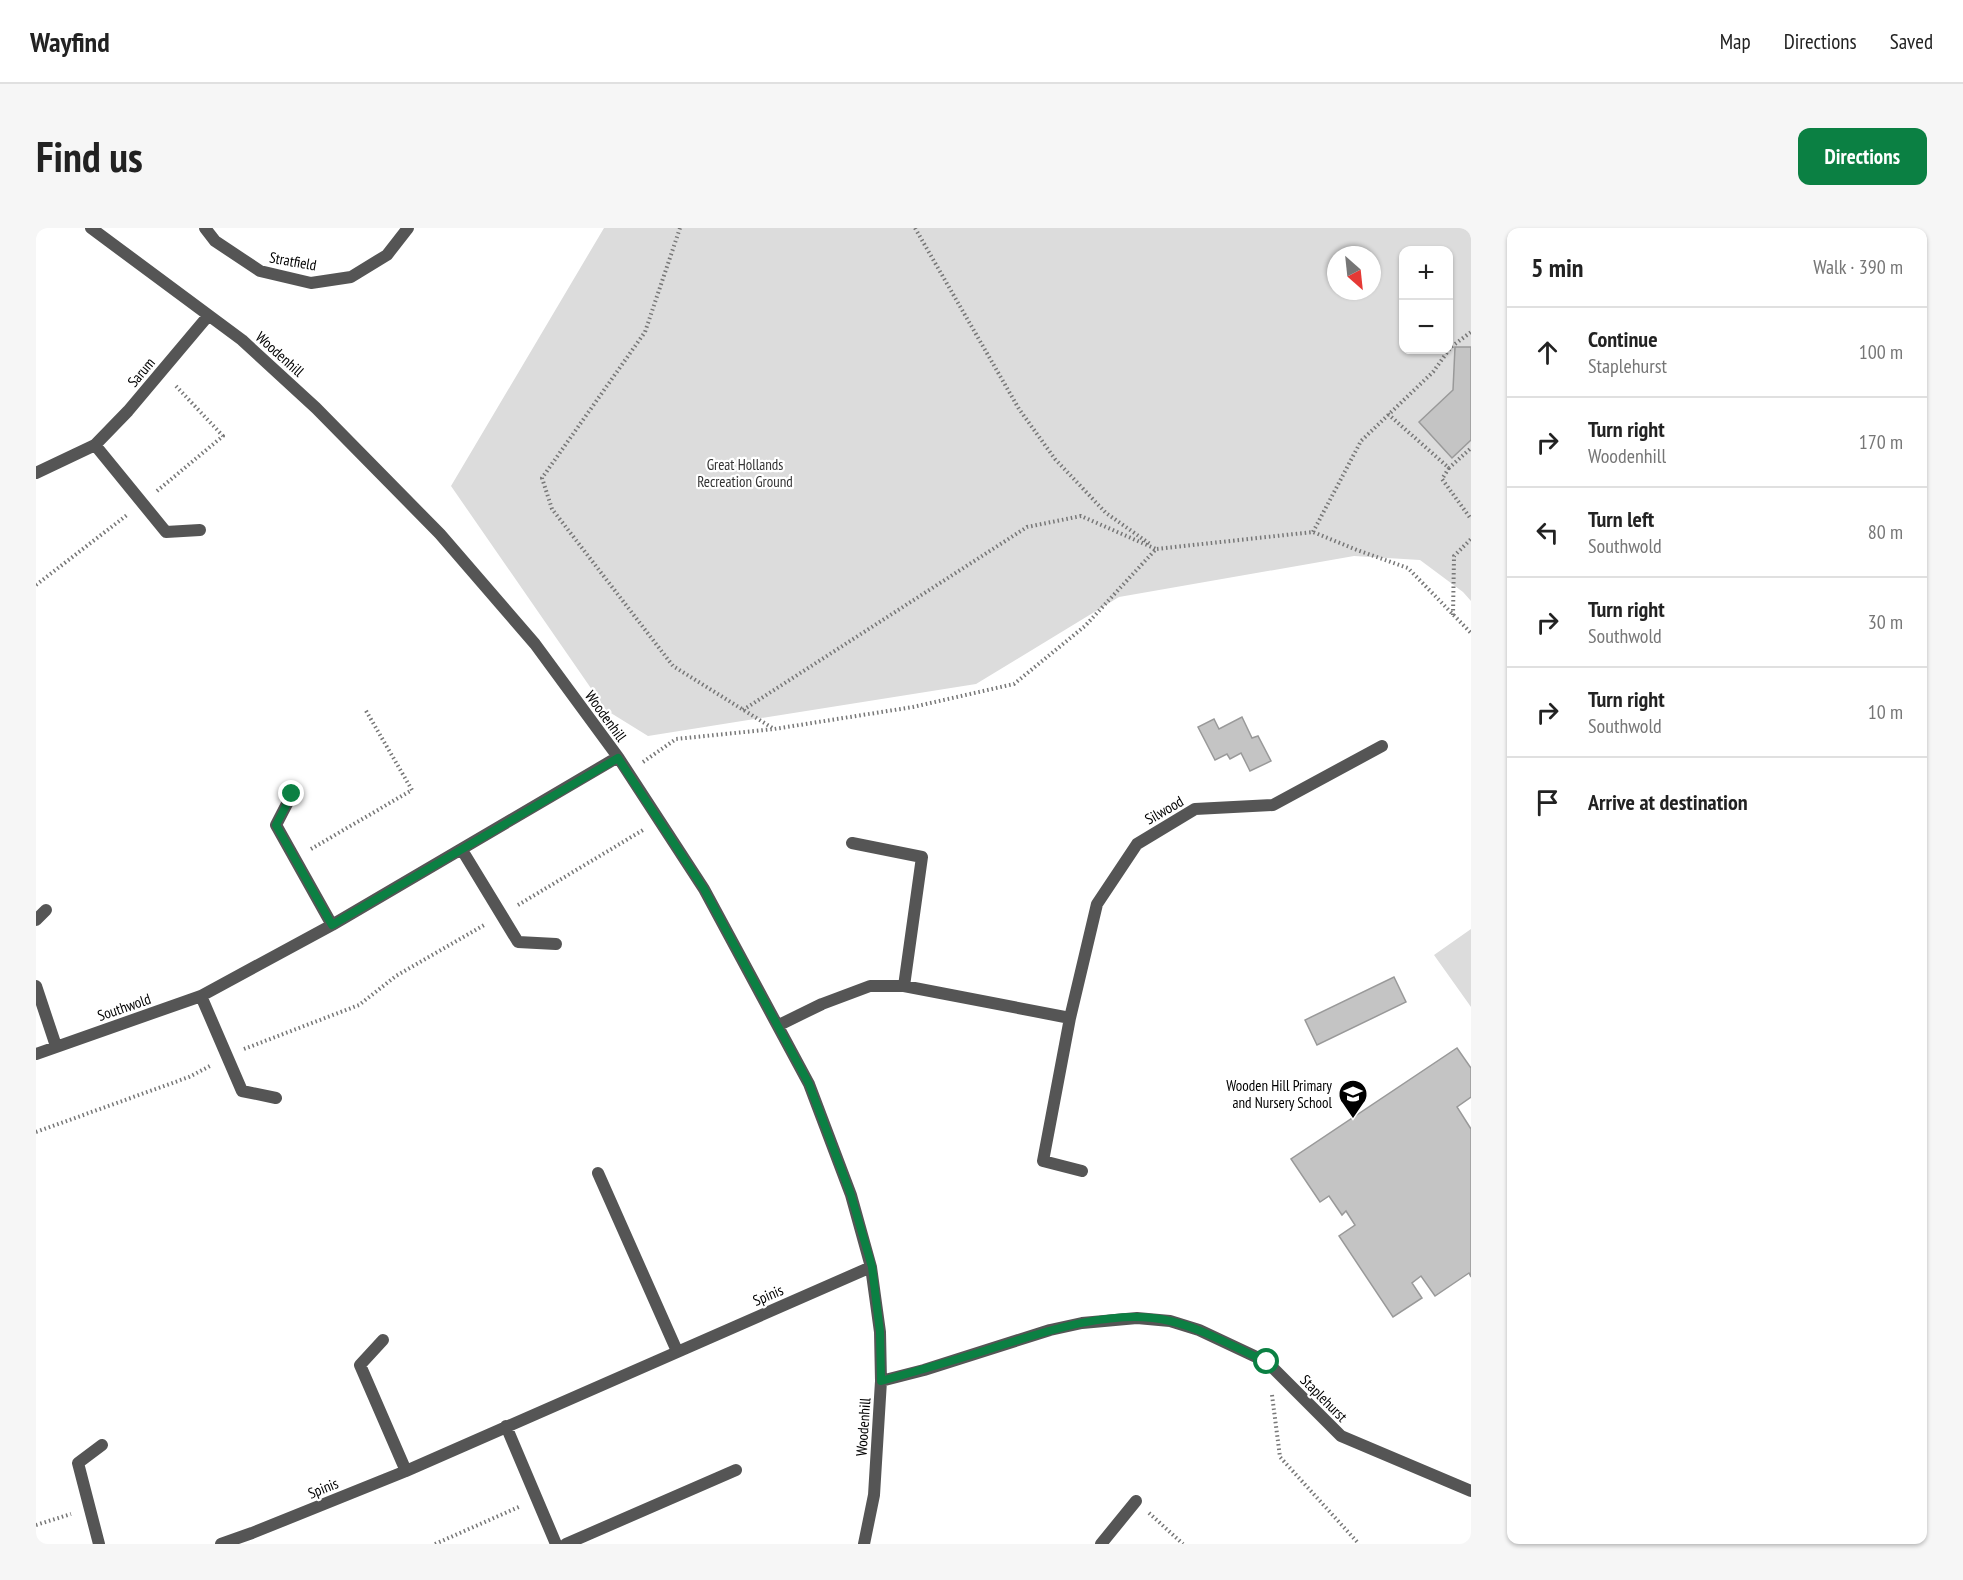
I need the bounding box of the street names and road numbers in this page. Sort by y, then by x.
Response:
street label: Stratfield [268,248,318,274]
street label: Woodenhill [252,327,309,381]
street label: Sarum [123,353,159,391]
street label: Woodenhill [581,687,631,746]
street label: Silwood [1141,791,1187,829]
street label: Southwold [95,989,153,1025]
street label: Spinis [750,1280,786,1310]
street label: Staplehurst [1296,1370,1352,1426]
street label: Woodenhill [851,1397,875,1457]
street label: Spinis [305,1473,341,1503]

